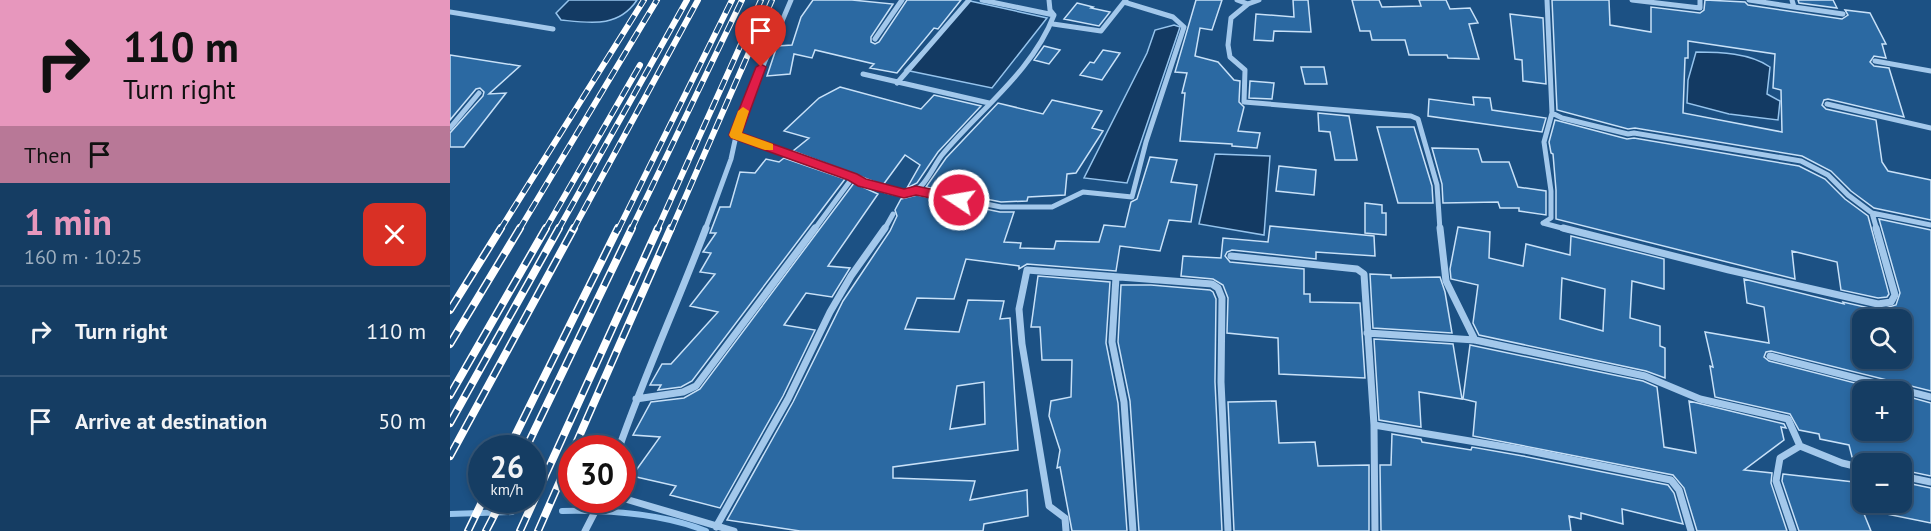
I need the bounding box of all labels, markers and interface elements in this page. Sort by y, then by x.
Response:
pin [735,5,786,67]
icon: arrive [744,14,777,47]
text: 110 m [123,19,239,74]
icon: right [24,24,102,102]
text: Turn right [123,72,236,106]
icon: arrive [83,138,116,171]
text: Then [24,141,71,169]
position arrow [927,168,991,232]
text: 1 min [24,198,112,245]
button: close [363,203,426,266]
text: 160 m · 10:25 [24,244,142,270]
map controls [1852,309,1912,513]
button: search [1852,309,1912,369]
icon: right [24,315,57,348]
text: Turn right [75,317,167,345]
text: 110 m [366,317,426,345]
button: + [1852,381,1912,441]
icon: arrive [24,405,57,438]
text: Arrive at destination [75,407,267,435]
text: 50 m [378,407,426,435]
speed limit sign: 30 [558,435,636,513]
text: 26 [490,447,524,486]
button: − [1852,453,1912,513]
text: km/h [491,480,523,499]

